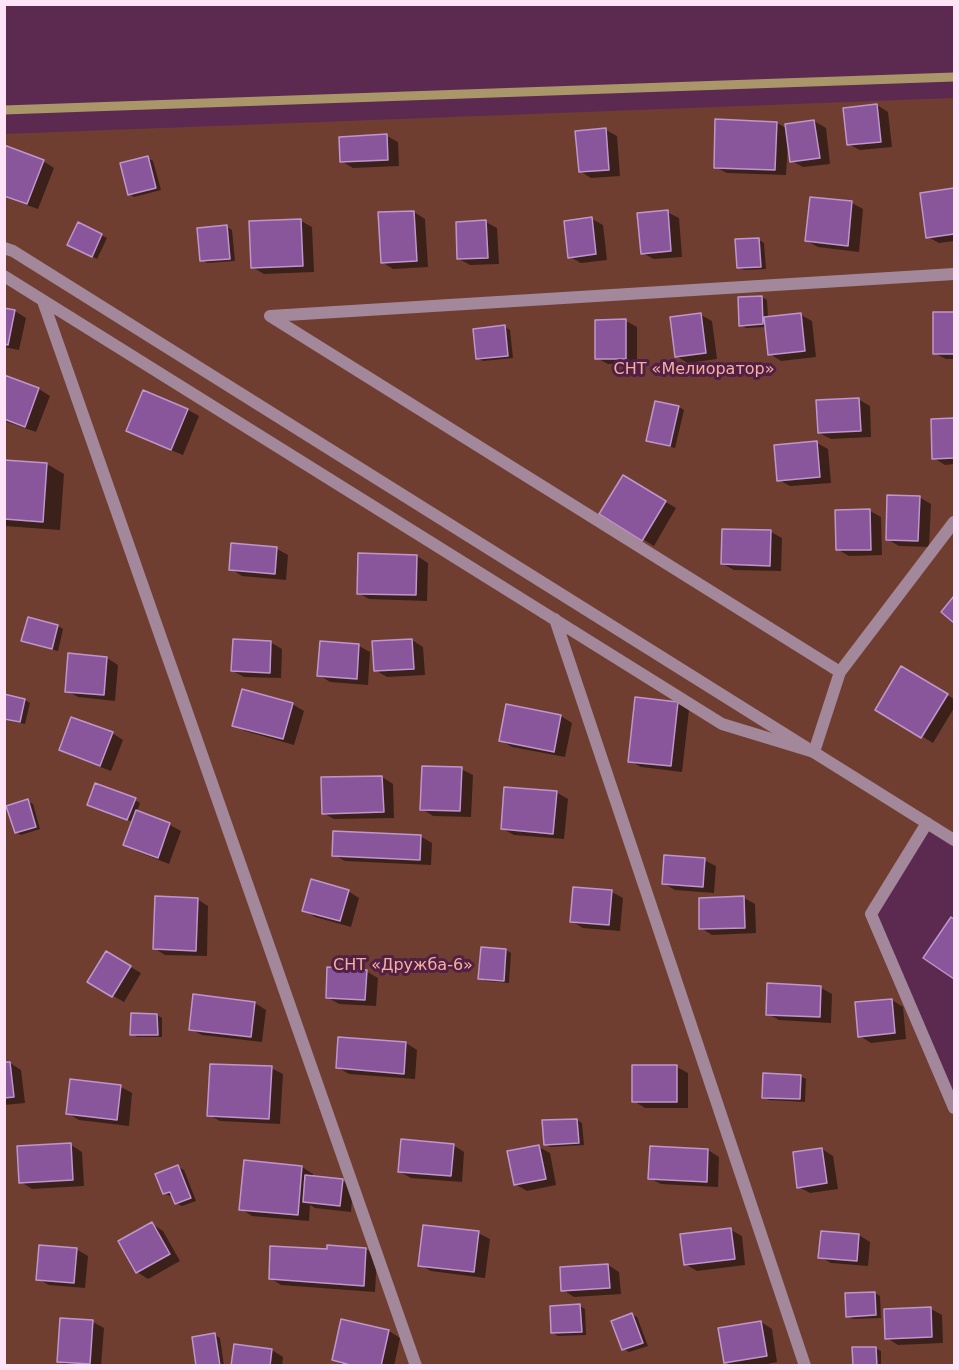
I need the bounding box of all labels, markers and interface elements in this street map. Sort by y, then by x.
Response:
park label: СНТ «Мелиоратор» [614,360,774,380]
park label: СНТ «Дружба-6» [333,956,473,976]

